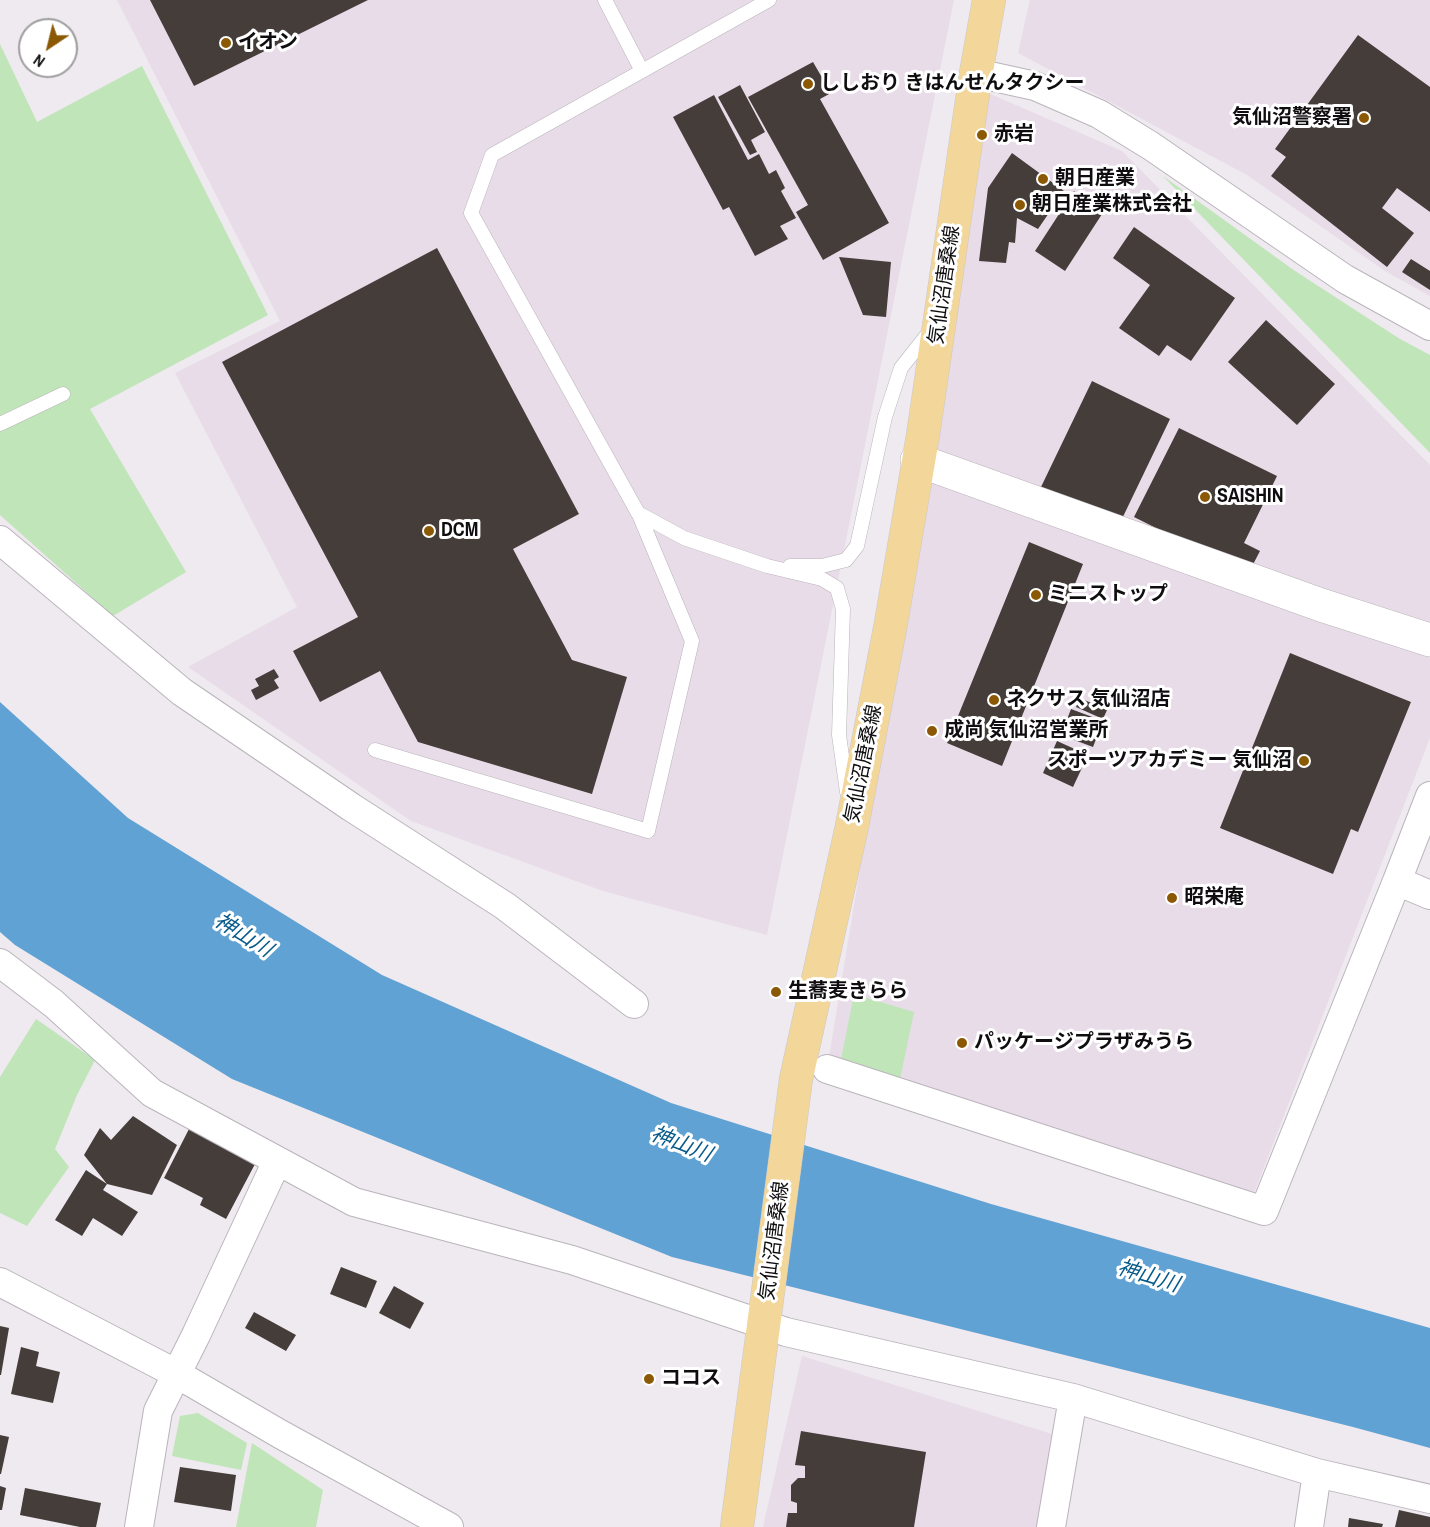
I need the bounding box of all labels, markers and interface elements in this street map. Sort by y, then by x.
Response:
north arrow [18,18,78,78]
place label: イオン [238,31,298,55]
marker: イオン [219,36,233,50]
text: N [29,49,49,73]
place label: ししおり きはんせんタクシー [820,72,1085,96]
marker: ししおり きはんせんタクシー [801,77,815,91]
place label: 気仙沼警察署 [1232,106,1352,130]
marker: 気仙沼警察署 [1357,111,1371,125]
place label: 赤岩 [994,123,1034,147]
marker: 赤岩 [975,128,989,142]
place label: 朝日産業 [1055,167,1135,191]
marker: 朝日産業 [1036,172,1050,186]
place label: 朝日産業株式会社 [1032,193,1192,217]
marker: 朝日産業株式会社 [1013,198,1027,212]
street label: 気仙沼唐桑線 [925,224,965,346]
place label: SAISHIN [1217,485,1284,509]
marker: SAISHIN [1198,490,1212,504]
place label: DCM [441,519,478,543]
marker: DCM [422,524,436,538]
place label: ミニストップ [1048,583,1168,607]
marker: ミニストップ [1029,588,1043,602]
place label: ネクサス 気仙沼店 [1006,688,1171,712]
marker: ネクサス 気仙沼店 [987,693,1001,707]
street label: 気仙沼唐桑線 [841,703,887,825]
place label: 成尚 気仙沼営業所 [944,719,1109,743]
marker: 成尚 気仙沼営業所 [925,724,939,738]
place label: スポーツアカデミー 気仙沼 [1047,749,1292,773]
marker: スポーツアカデミー 気仙沼 [1297,754,1311,768]
place label: 昭栄庵 [1184,886,1244,910]
marker: 昭栄庵 [1165,891,1179,905]
water label: 神山川 [210,909,276,963]
place label: 生蕎麦きらら [788,980,908,1004]
marker: 生蕎麦きらら [769,985,783,999]
place label: パッケージプラザみうら [974,1031,1194,1055]
marker: パッケージプラザみうら [955,1036,969,1050]
water label: 神山川 [647,1122,715,1168]
street label: 気仙沼唐桑線 [756,1180,794,1302]
water label: 神山川 [1114,1256,1182,1298]
place label: ココス [661,1367,721,1391]
marker: ココス [642,1372,656,1386]

